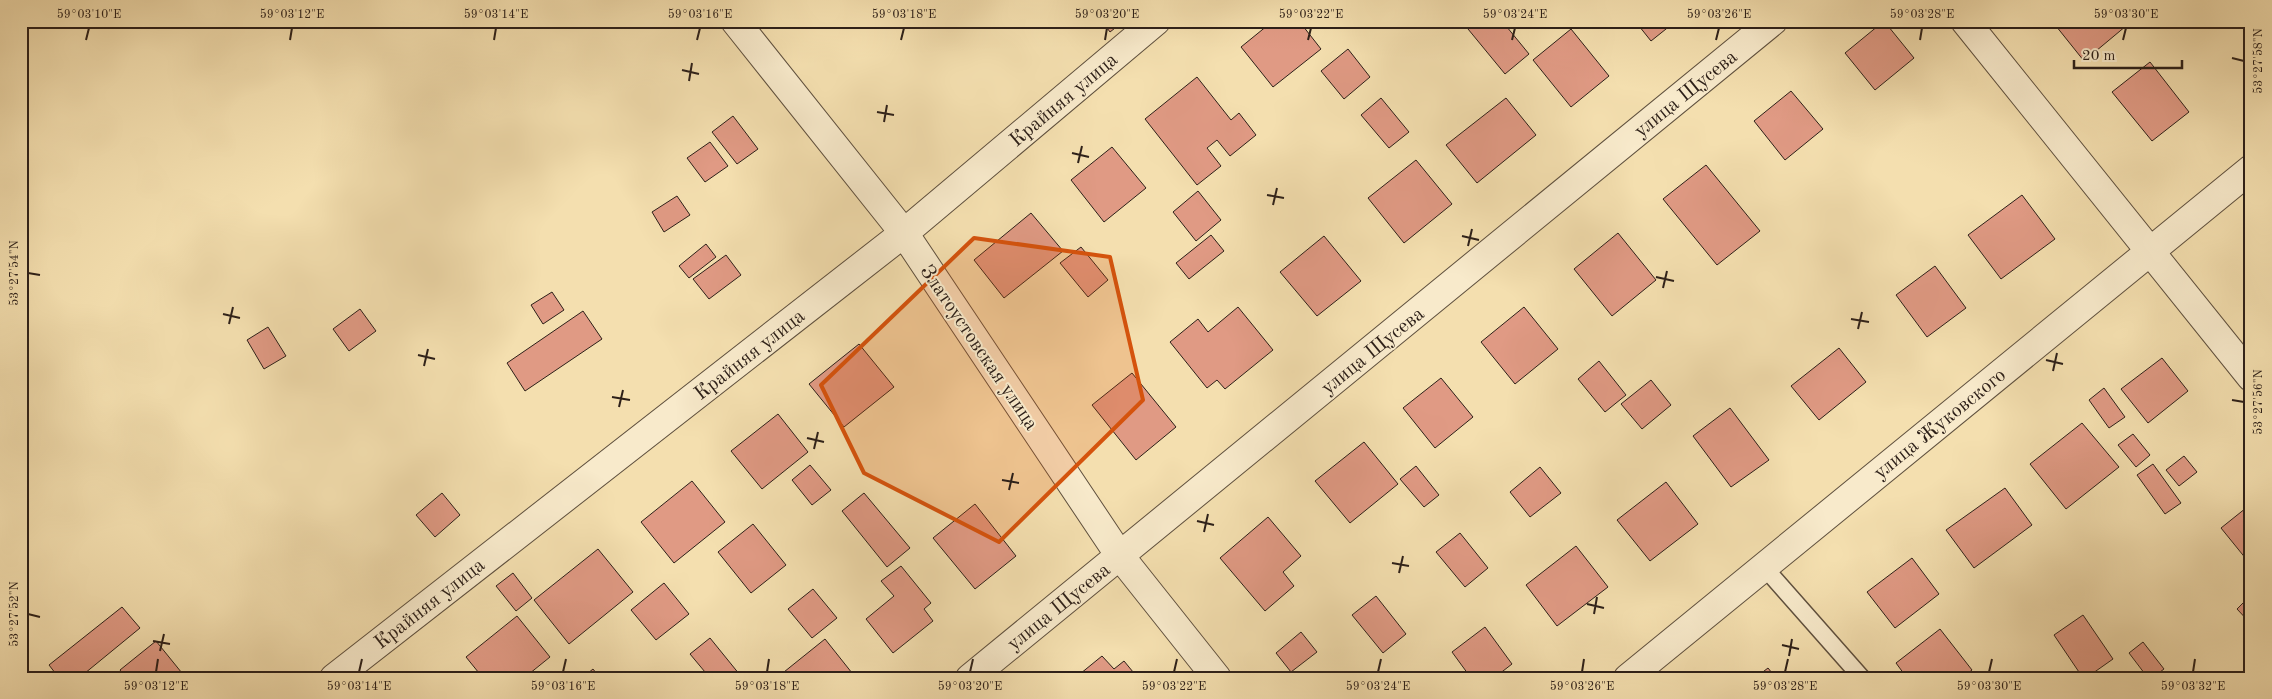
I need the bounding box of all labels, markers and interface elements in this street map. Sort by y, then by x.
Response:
text: 59°03'10"E [57,8,121,21]
text: 59°03'12"E [260,8,324,21]
text: 59°03'14"E [464,8,528,21]
text: 59°03'16"E [668,8,732,21]
text: 59°03'18"E [872,8,936,21]
text: 59°03'20"E [1075,8,1139,21]
text: 59°03'22"E [1279,8,1343,21]
text: 59°03'24"E [1483,8,1547,21]
text: 59°03'26"E [1687,8,1751,21]
text: 59°03'28"E [1890,8,1954,21]
text: 59°03'30"E [2094,8,2158,21]
text: 53°27'58"N [2252,28,2265,94]
scale bar [2074,38,2182,70]
street label: улица Щусева [1631,47,1742,142]
text: 20 m [2082,49,2116,64]
street label: Крайняя улица [1006,50,1122,151]
text: 53°27'54"N [8,240,21,306]
street label: Златоустовская улица [916,262,1041,434]
street label: улица Щусева [1318,304,1429,399]
street label: Крайняя улица [691,306,809,405]
street label: улица Жуковского [1870,365,2010,484]
text: 53°27'56"N [2252,369,2265,435]
street label: Крайняя улица [371,555,489,654]
street label: улица Щусева [1004,560,1115,655]
text: 53°27'52"N [8,581,21,647]
text: 59°03'12"E [124,680,188,693]
text: 59°03'14"E [327,680,391,693]
text: 59°03'16"E [531,680,595,693]
text: 59°03'18"E [735,680,799,693]
text: 59°03'20"E [938,680,1002,693]
text: 59°03'22"E [1142,680,1206,693]
text: 59°03'24"E [1346,680,1410,693]
text: 59°03'26"E [1550,680,1614,693]
text: 59°03'28"E [1753,680,1817,693]
text: 59°03'30"E [1957,680,2021,693]
text: 59°03'32"E [2161,680,2225,693]

